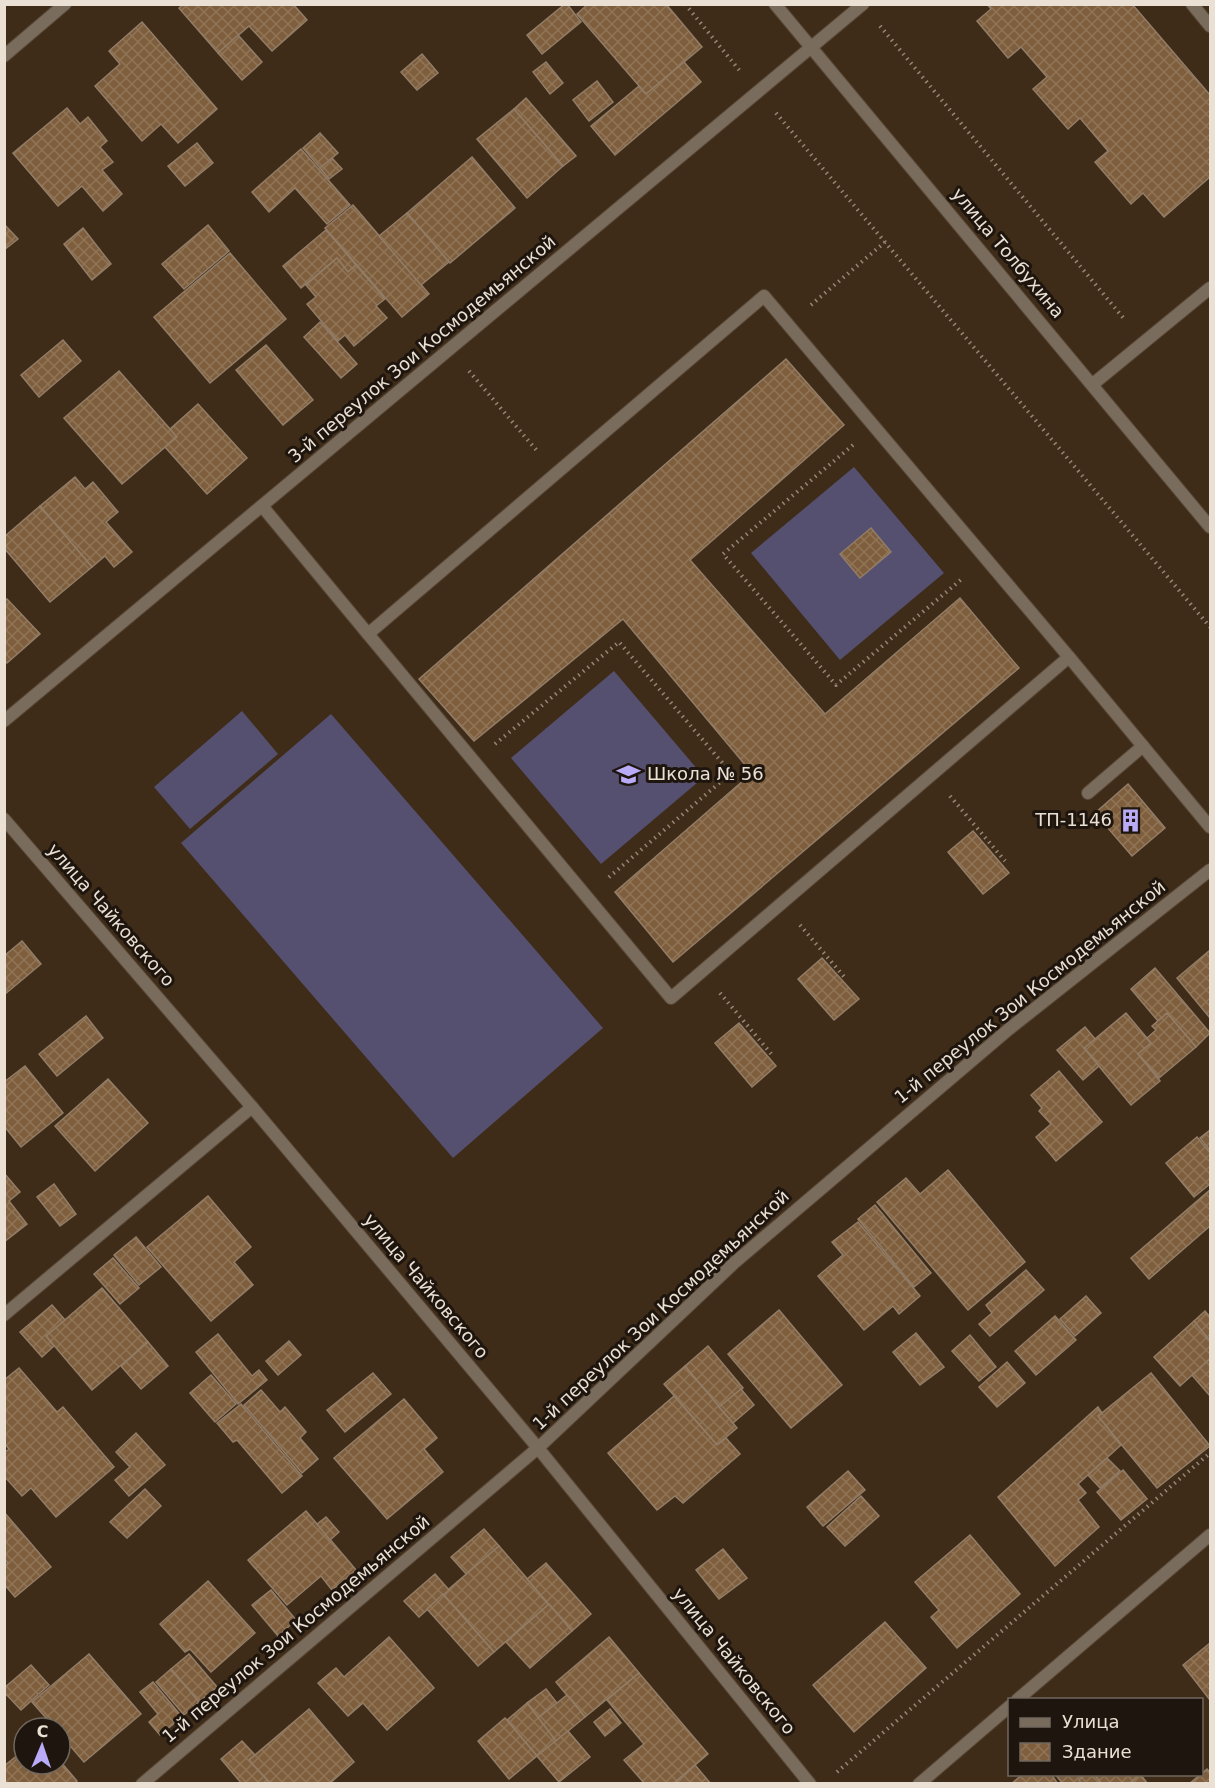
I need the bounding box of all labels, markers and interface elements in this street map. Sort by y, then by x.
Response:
street label: улица Толбухина [948,183,1069,322]
street label: 3-й переулок Зои Космодемьянской [284,230,560,467]
school or university icon: Школа № 56 [616,761,642,787]
place label: Школа № 56 [647,763,764,784]
building icon: ТП-1146 [1117,807,1143,833]
place label: ТП-1146 [1034,809,1112,830]
street label: улица Чайковского [44,839,179,990]
street label: 1-й переулок Зои Космодемьянской [890,876,1169,1108]
street label: 1-й переулок Зои Космодемьянской [528,1185,793,1434]
street label: улица Чайковского [360,1209,493,1362]
street label: 1-й переулок Зои Космодемьянской [158,1510,434,1747]
street label: улица Чайковского [669,1583,800,1738]
legend [1008,1698,1203,1776]
text: Улица [1062,1711,1119,1732]
north arrow [12,1716,72,1776]
text: С [36,1722,49,1741]
text: Здание [1062,1741,1132,1762]

